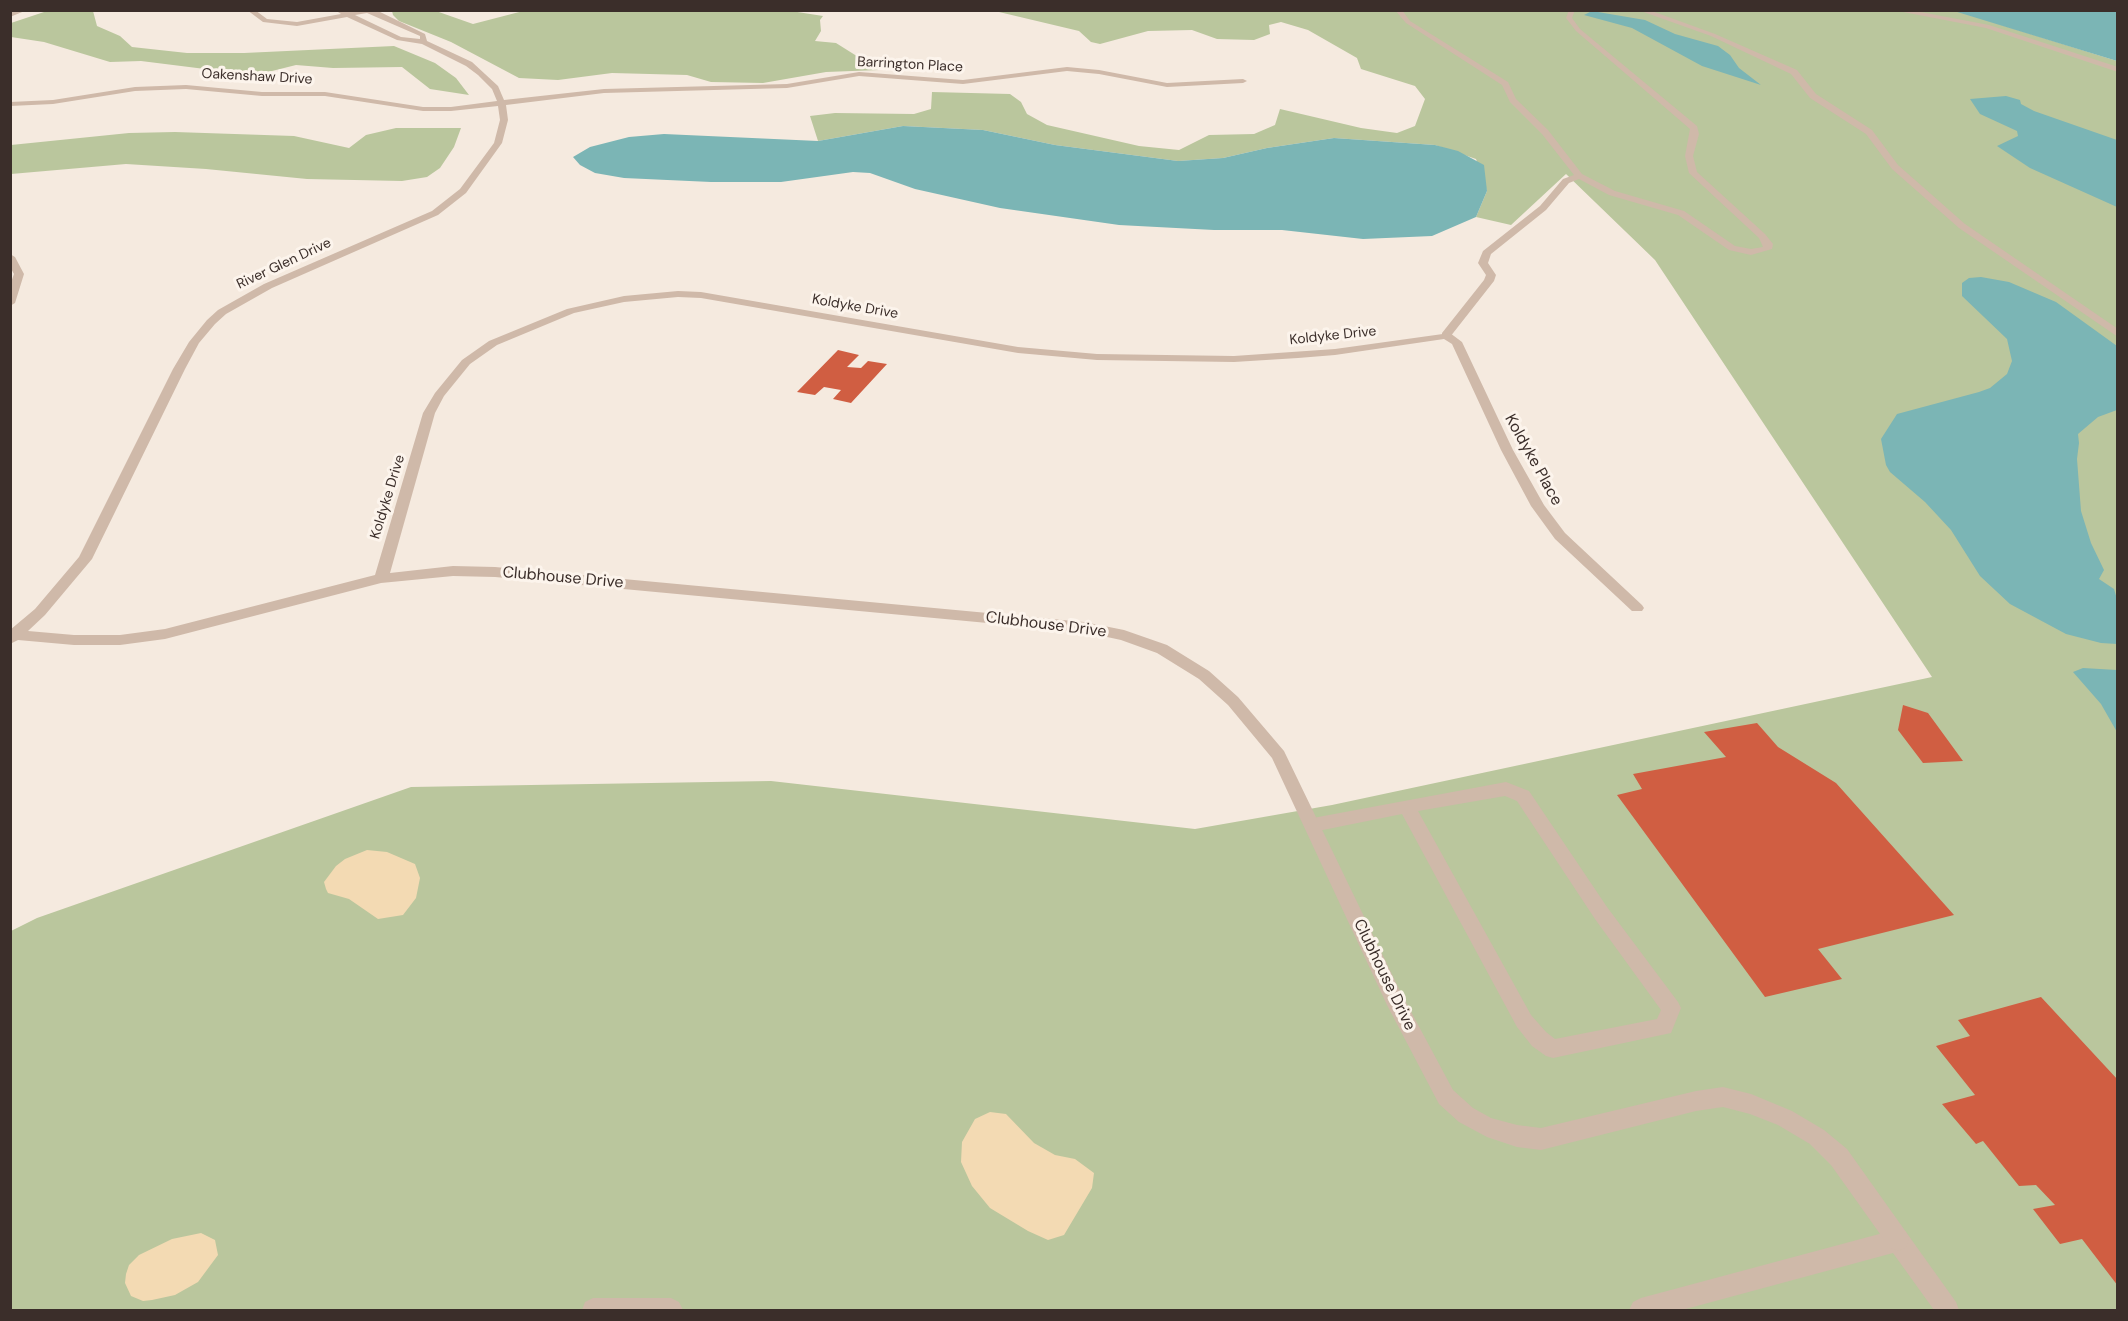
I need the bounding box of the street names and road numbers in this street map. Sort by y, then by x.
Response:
street label: Barrington Place [857,54,963,76]
street label: Oakenshaw Drive [201,66,313,88]
street label: River Glen Drive [234,235,334,293]
street label: Koldyke Drive [811,291,899,323]
street label: Koldyke Drive [1289,323,1377,349]
street label: Koldyke Place [1500,411,1566,509]
street label: Koldyke Drive [367,453,409,541]
street label: Clubhouse Drive [502,563,624,593]
street label: Clubhouse Drive [985,608,1107,642]
street label: Clubhouse Drive [1349,916,1419,1034]

